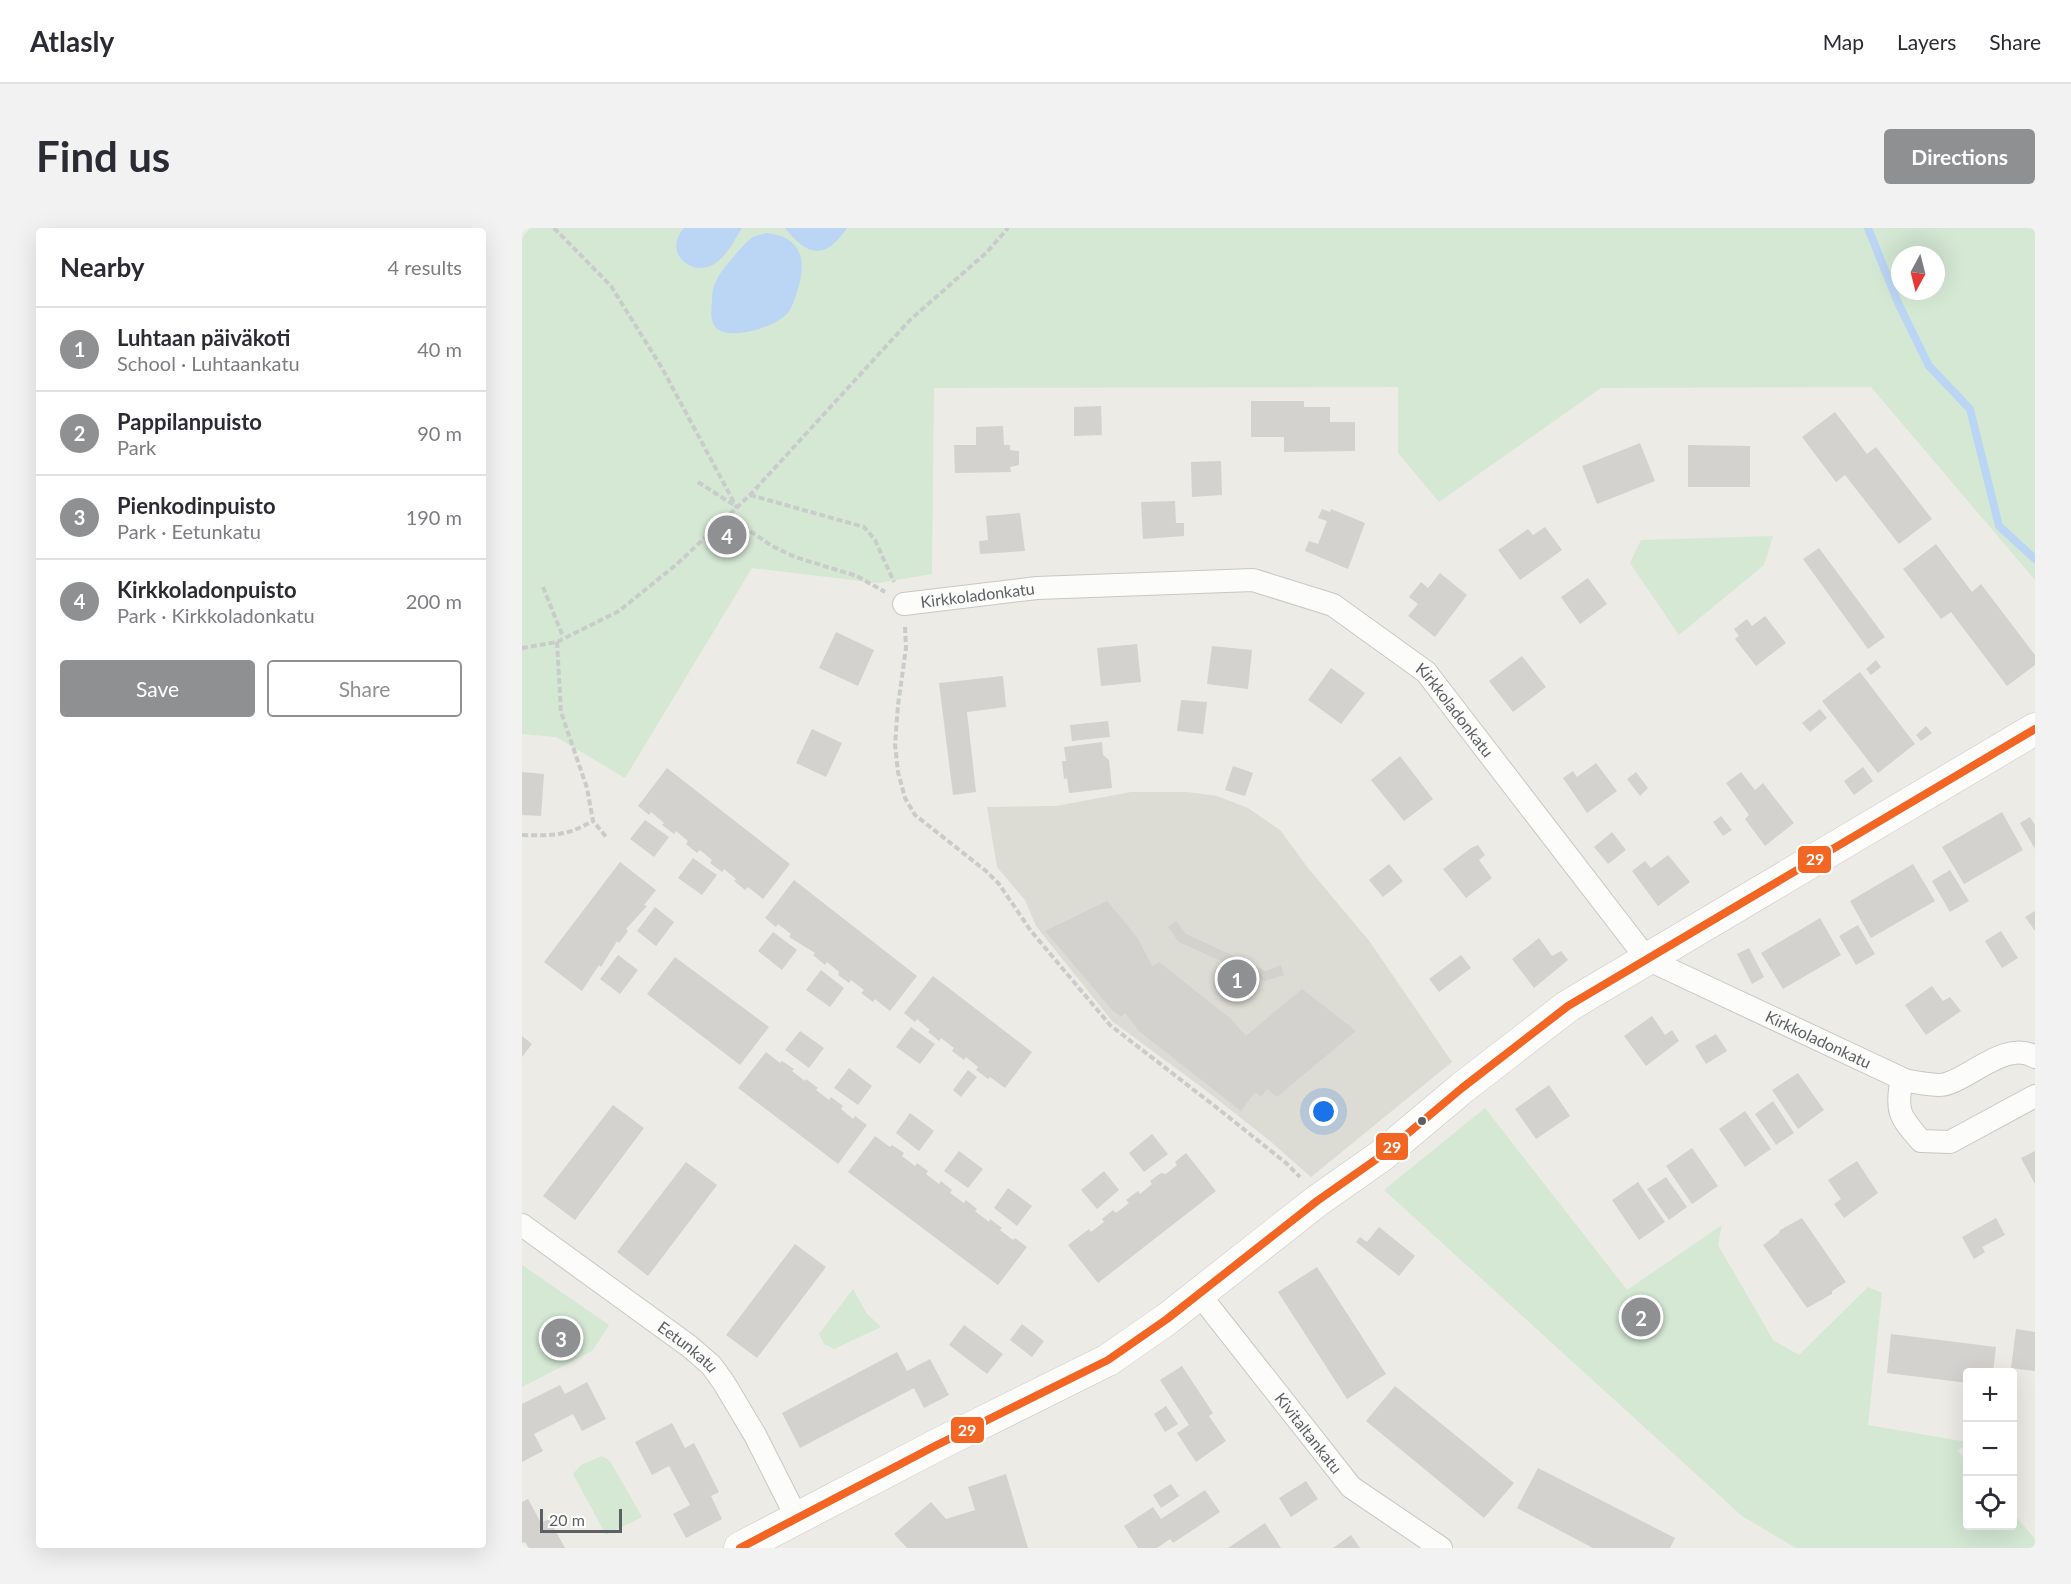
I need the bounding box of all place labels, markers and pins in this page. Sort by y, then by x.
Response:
pin: 4 [708,512,746,558]
pin: 1 [1218,956,1256,1002]
unlabelled marker [1416,1115,1428,1127]
pin: 2 [1622,1294,1660,1340]
pin: 3 [542,1316,580,1360]

